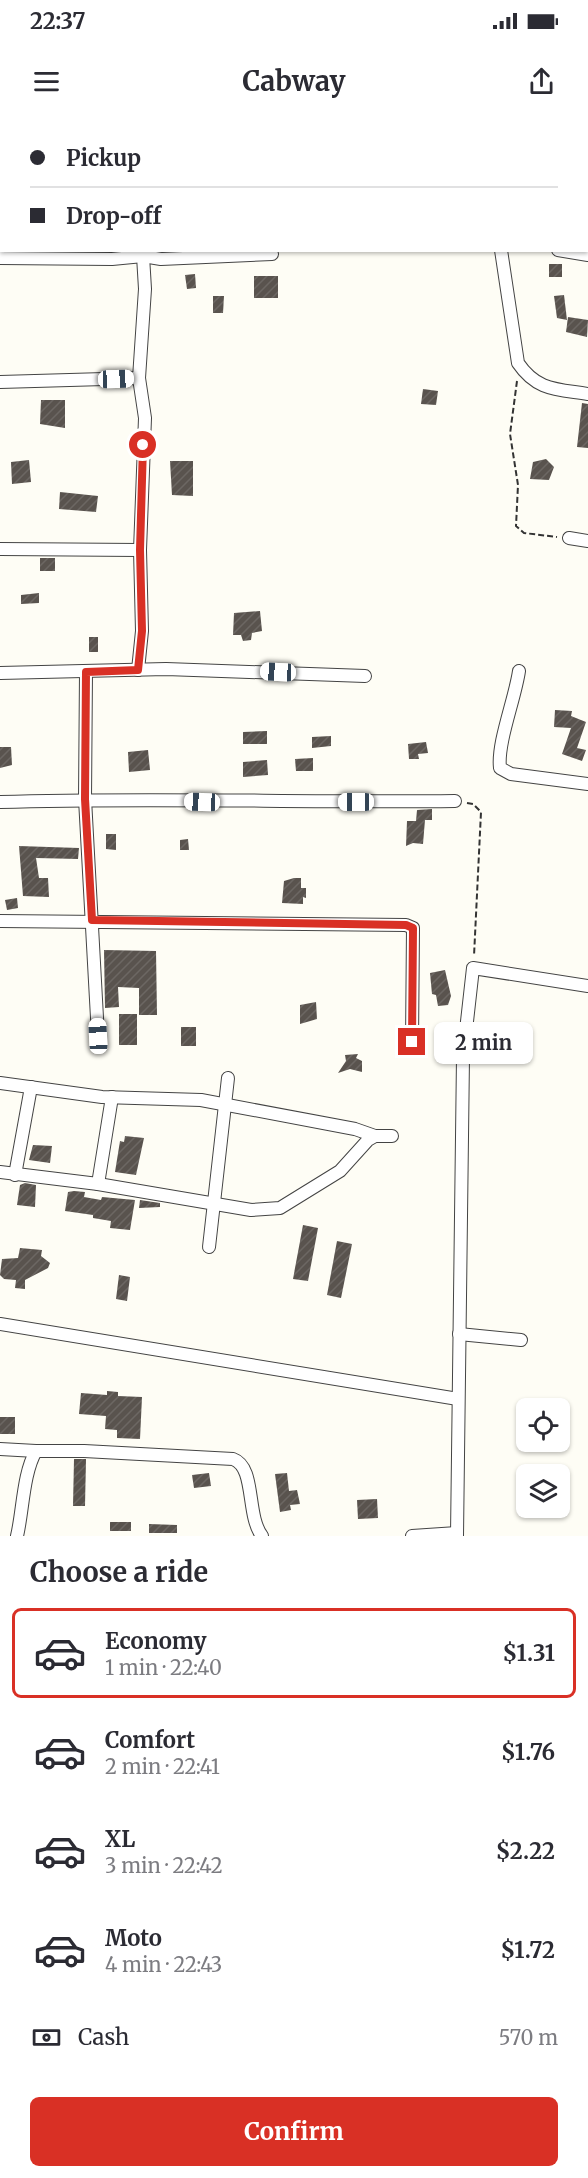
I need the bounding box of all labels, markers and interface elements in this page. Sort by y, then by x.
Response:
text: 22:37 [30,7,86,35]
text: Cabway [242,64,346,98]
icon: menu [30,65,63,98]
icon: share [525,65,558,98]
text: Pickup [66,144,141,172]
text: Drop-off [66,202,161,230]
car [98,369,134,389]
route start [129,431,156,458]
car [260,662,296,682]
car [184,792,220,812]
car [338,793,374,811]
car [88,1018,108,1054]
callout: 2 min [433,1021,532,1063]
route end [398,1028,425,1055]
text: 2 min [455,1030,512,1055]
map controls [516,1398,570,1518]
button: locate [516,1398,570,1452]
button: layers [516,1464,570,1518]
text: Choose a ride [30,1555,208,1589]
icon: car [33,1626,87,1680]
text: Economy [105,1627,206,1655]
text: $1.31 [503,1639,555,1667]
text: 1 min · 22:40 [105,1655,222,1680]
icon: car [33,1725,87,1779]
text: Comfort [105,1726,195,1754]
text: $1.76 [501,1738,555,1766]
text: 2 min · 22:41 [105,1754,220,1779]
icon: car [33,1824,87,1878]
text: XL [105,1825,135,1853]
text: $2.22 [496,1837,555,1865]
text: 3 min · 22:42 [105,1853,223,1878]
icon: car [33,1923,87,1977]
text: Moto [105,1924,162,1952]
text: $1.72 [500,1936,555,1964]
text: 4 min · 22:43 [105,1952,222,1977]
icon: cash [30,2021,63,2054]
text: Cash [78,2023,129,2051]
text: 570 m [499,2025,558,2050]
button: Confirm [30,2097,558,2166]

